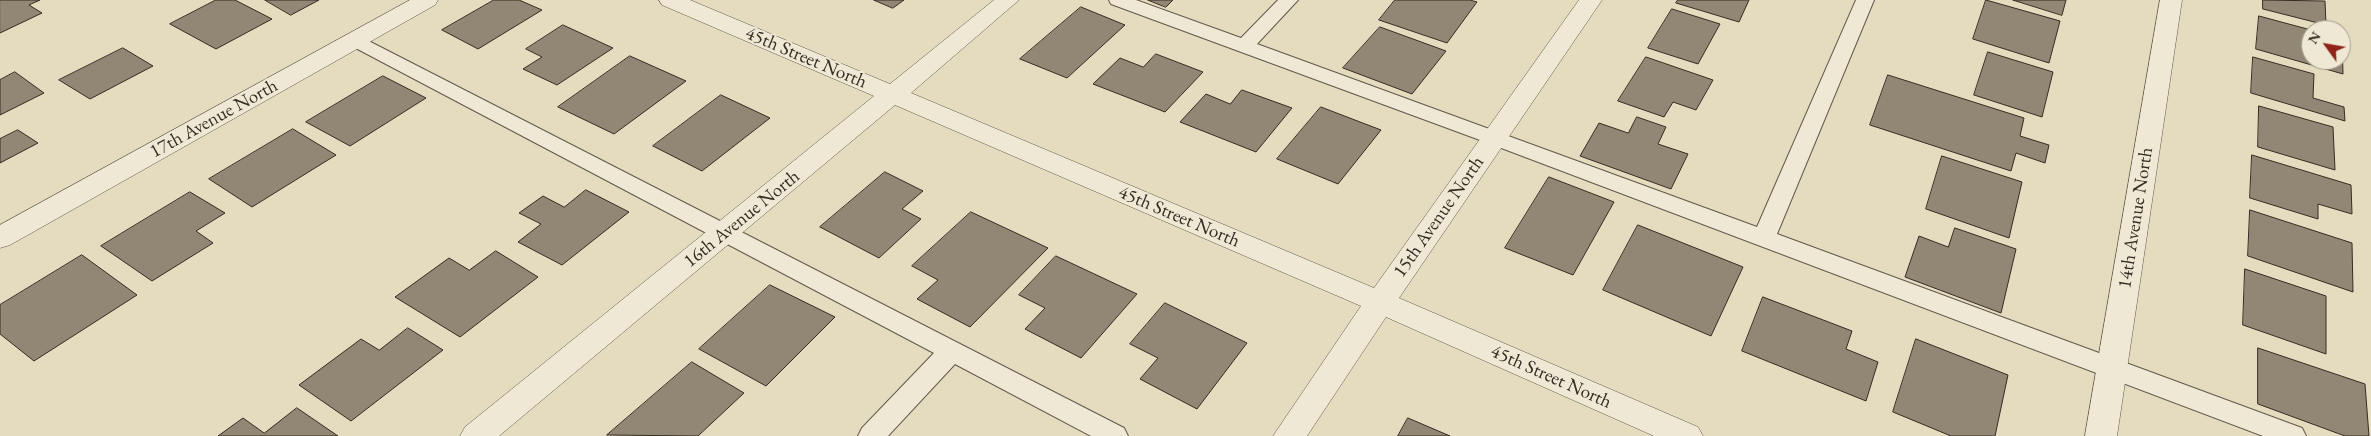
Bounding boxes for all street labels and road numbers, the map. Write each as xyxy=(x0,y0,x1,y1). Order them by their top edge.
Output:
street label: 45th Street North xyxy=(742,22,870,94)
street label: 17th Avenue North xyxy=(146,74,282,164)
street label: 14th Avenue North xyxy=(2114,146,2158,290)
street label: 15th Avenue North xyxy=(1389,152,1489,282)
street label: 16th Avenue North xyxy=(679,165,805,273)
street label: 45th Street North xyxy=(1115,181,1243,253)
street label: 45th Street North xyxy=(1487,340,1615,414)

